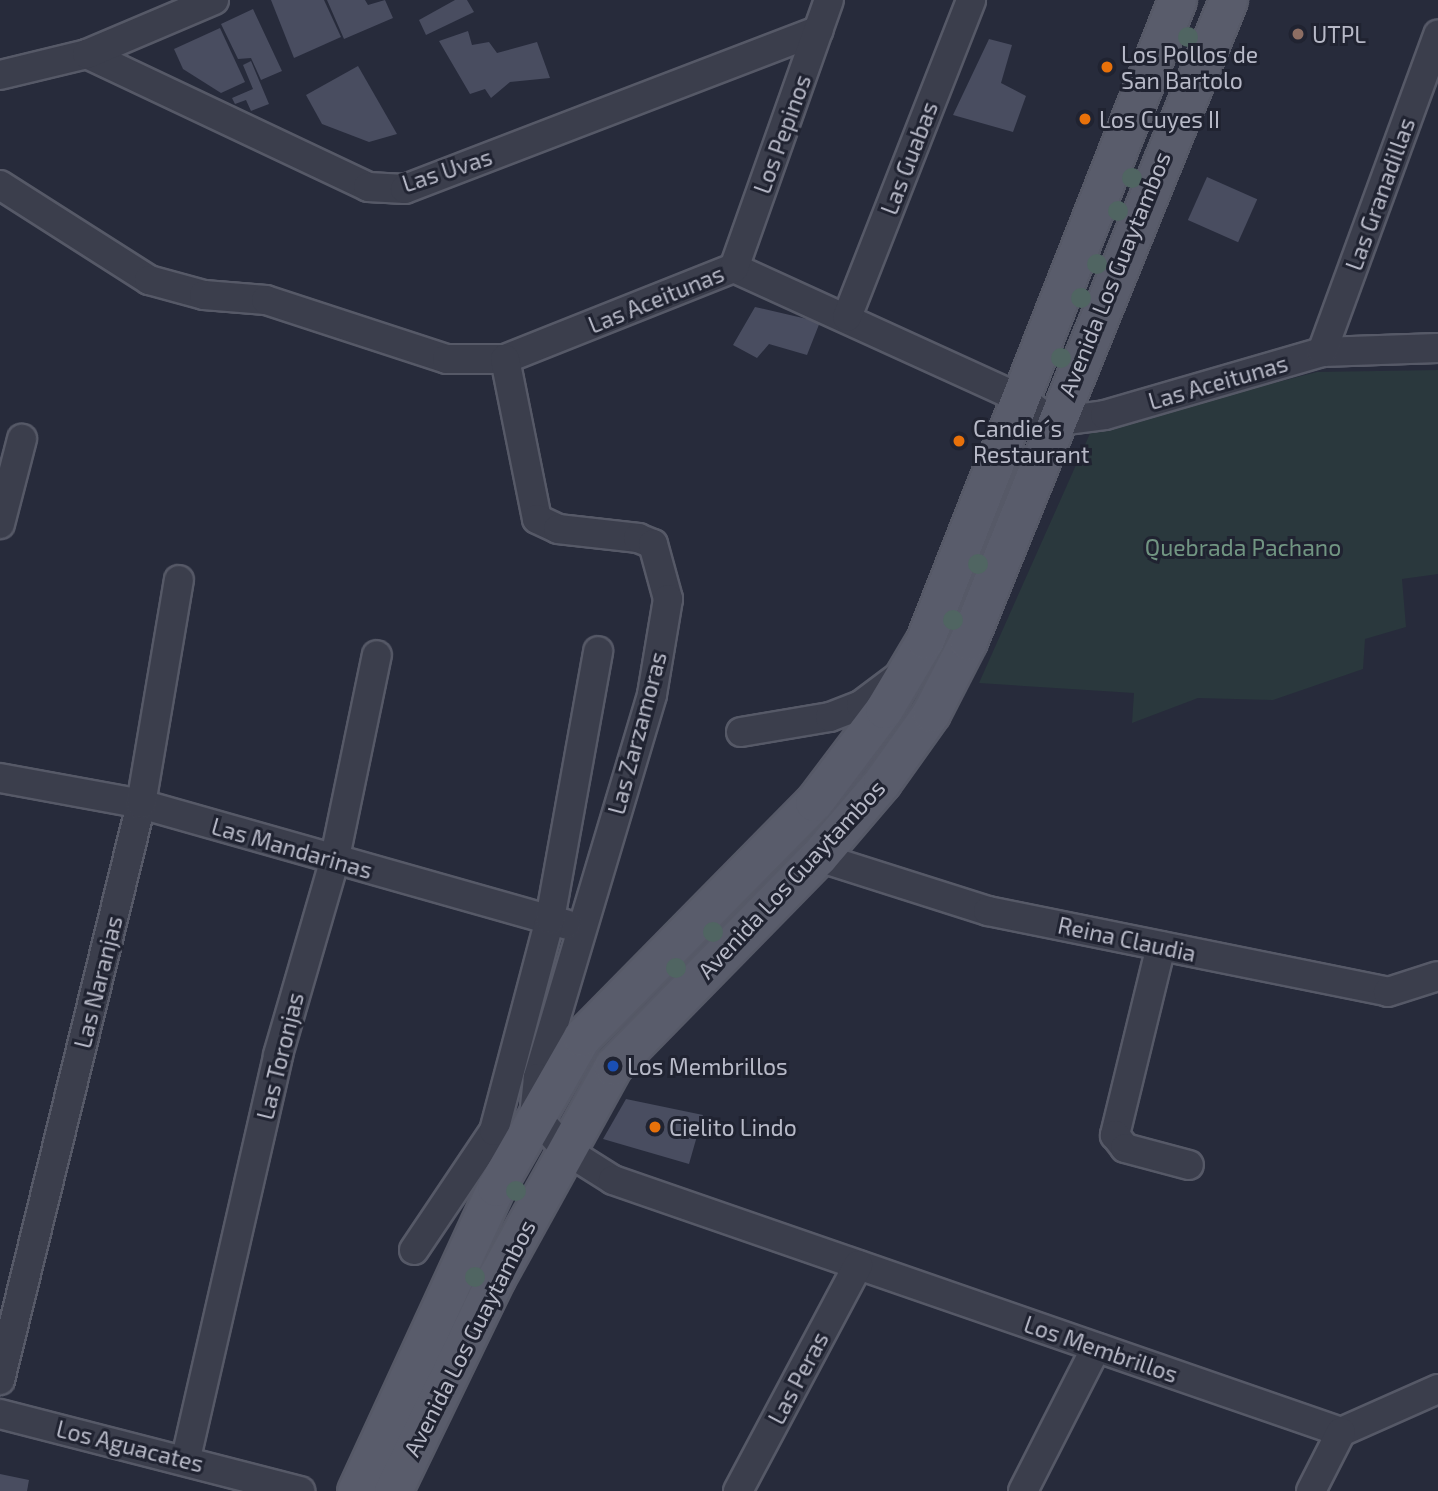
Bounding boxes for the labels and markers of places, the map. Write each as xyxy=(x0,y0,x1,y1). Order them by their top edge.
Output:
place label: UTPL xyxy=(1312,20,1366,48)
marker: UTPL xyxy=(1290,26,1306,42)
place label: Los Pollos de San Bartolo xyxy=(1121,40,1258,94)
marker: Los Pollos de San Bartolo xyxy=(1099,59,1115,75)
place label: Los Cuyes II xyxy=(1099,105,1220,133)
marker: Los Cuyes II xyxy=(1077,111,1093,127)
place label: Candie´s Restaurant xyxy=(973,414,1090,468)
marker: Candie´s Restaurant xyxy=(951,433,967,449)
place label: Los Membrillos xyxy=(627,1052,788,1080)
marker: Los Membrillos xyxy=(605,1058,621,1074)
place label: Cielito Lindo xyxy=(669,1113,797,1141)
marker: Cielito Lindo xyxy=(647,1119,663,1135)

